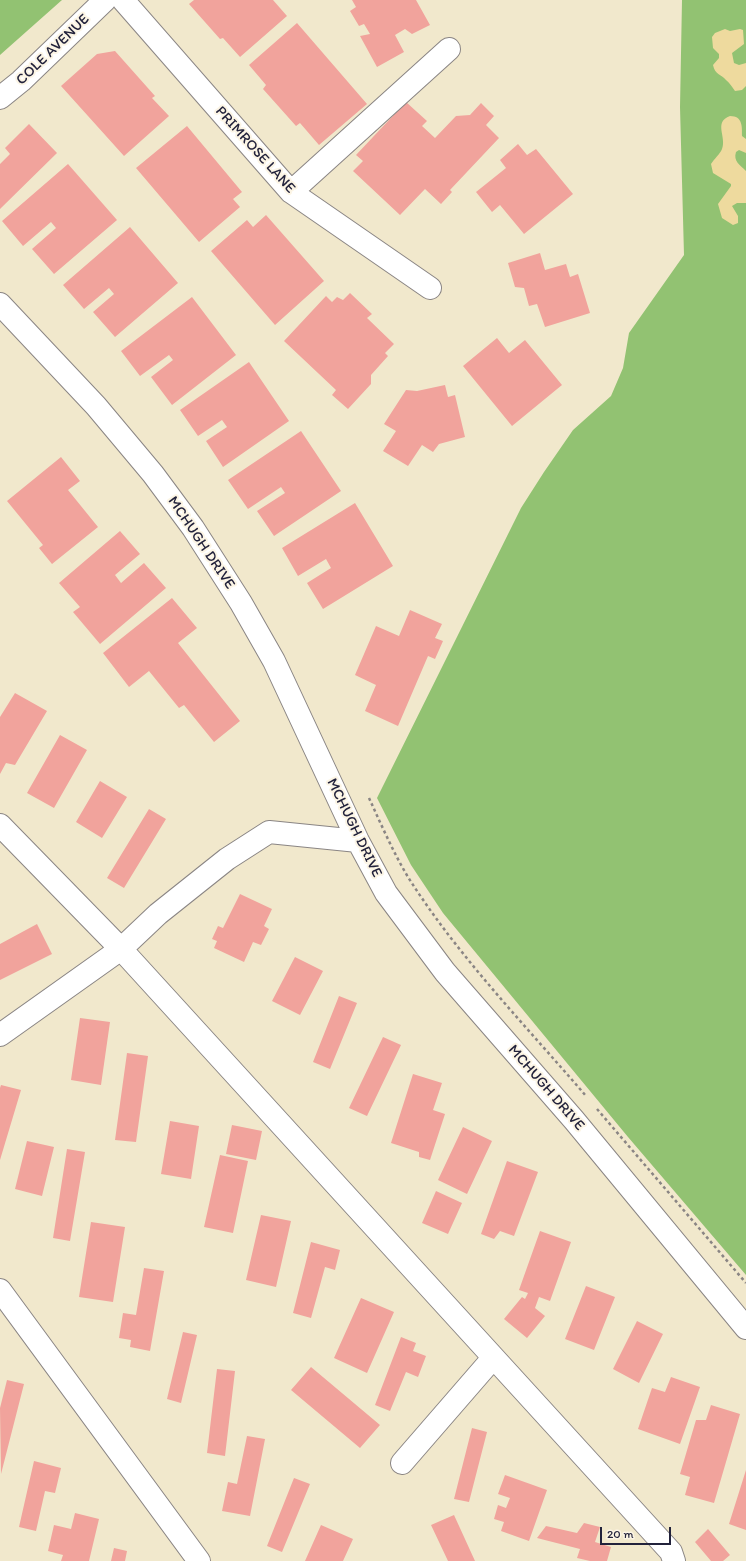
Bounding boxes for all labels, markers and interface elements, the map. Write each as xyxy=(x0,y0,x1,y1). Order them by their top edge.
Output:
street label: COLE AVENUE xyxy=(13,11,93,89)
street label: PRIMROSE LANE xyxy=(211,103,299,197)
street label: MCHUGH DRIVE xyxy=(163,493,239,593)
street label: MCHUGH DRIVE xyxy=(322,776,386,880)
street label: MCHUGH DRIVE xyxy=(504,1041,588,1135)
scale bar xyxy=(602,1519,673,1545)
text: 20 m xyxy=(607,1527,634,1541)

